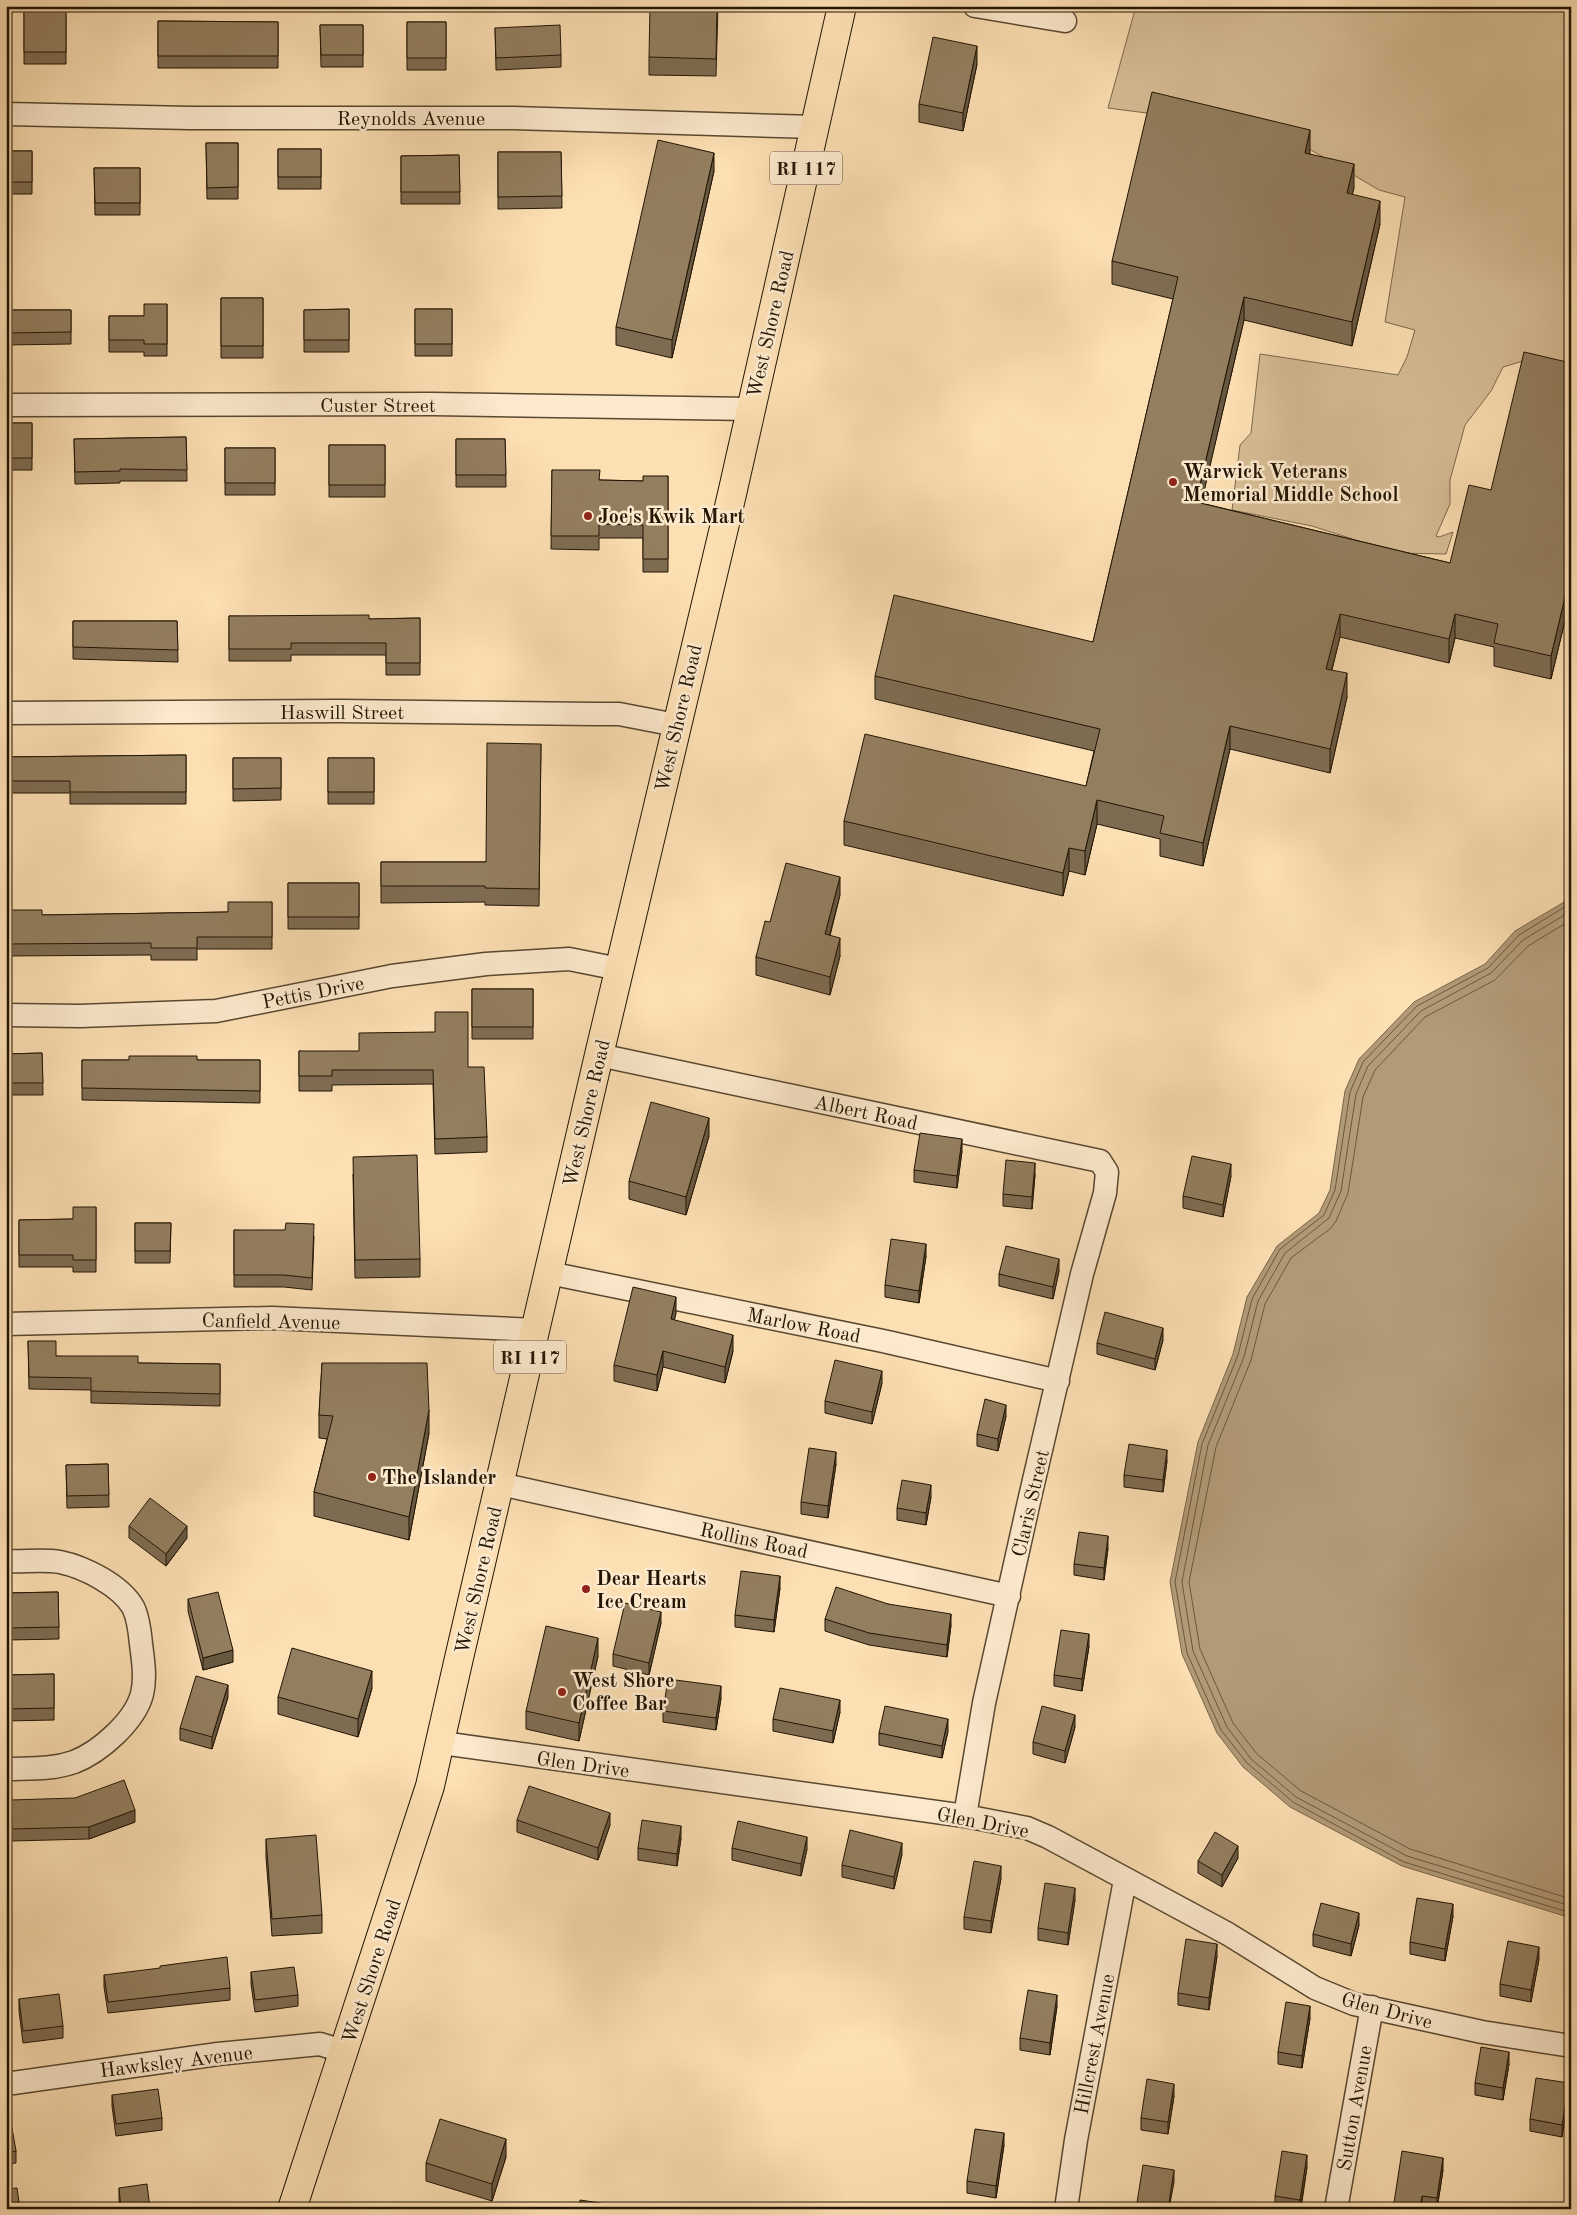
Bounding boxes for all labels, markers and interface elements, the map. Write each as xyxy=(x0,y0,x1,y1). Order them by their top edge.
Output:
street label: Reynolds Avenue xyxy=(337,110,485,130)
road number: RI 117 xyxy=(770,152,842,184)
street label: West Shore Road xyxy=(745,249,799,400)
street label: Custer Street xyxy=(320,397,436,417)
place label: Warwick Veterans Memorial Middle School xyxy=(1183,463,1399,506)
marker: Warwick Veterans Memorial Middle School xyxy=(1167,476,1179,488)
place label: Joe's Kwik Mart xyxy=(598,508,745,528)
marker: Joe's Kwik Mart xyxy=(582,510,594,522)
street label: West Shore Road xyxy=(653,643,707,794)
street label: Haswill Street xyxy=(280,704,404,724)
street label: Pettis Drive xyxy=(261,974,366,1014)
street label: West Shore Road xyxy=(561,1038,615,1189)
street label: Albert Road xyxy=(812,1093,919,1135)
street label: Marlow Road xyxy=(745,1306,862,1348)
street label: Canfield Avenue xyxy=(201,1312,341,1334)
road number: RI 117 xyxy=(494,1340,566,1374)
street label: Claris Street xyxy=(1010,1448,1054,1559)
place label: The Islander xyxy=(382,1469,497,1489)
marker: The Islander xyxy=(366,1471,378,1483)
street label: West Shore Road xyxy=(453,1505,507,1656)
street label: Rollins Road xyxy=(698,1521,810,1563)
place label: Dear Hearts Ice Cream xyxy=(596,1570,706,1613)
marker: Dear Hearts Ice Cream xyxy=(580,1583,592,1595)
place label: West Shore Coffee Bar xyxy=(572,1672,674,1715)
marker: West Shore Coffee Bar xyxy=(556,1686,568,1698)
street label: Glen Drive xyxy=(535,1750,630,1782)
street label: Glen Drive xyxy=(935,1805,1030,1843)
street label: West Shore Road xyxy=(340,1897,406,2046)
street label: Hillcrest Avenue xyxy=(1073,1972,1119,2116)
street label: Glen Drive xyxy=(1339,1990,1434,2034)
street label: Hawksley Avenue xyxy=(99,2044,254,2082)
street label: Sutton Avenue xyxy=(1335,2044,1377,2173)

